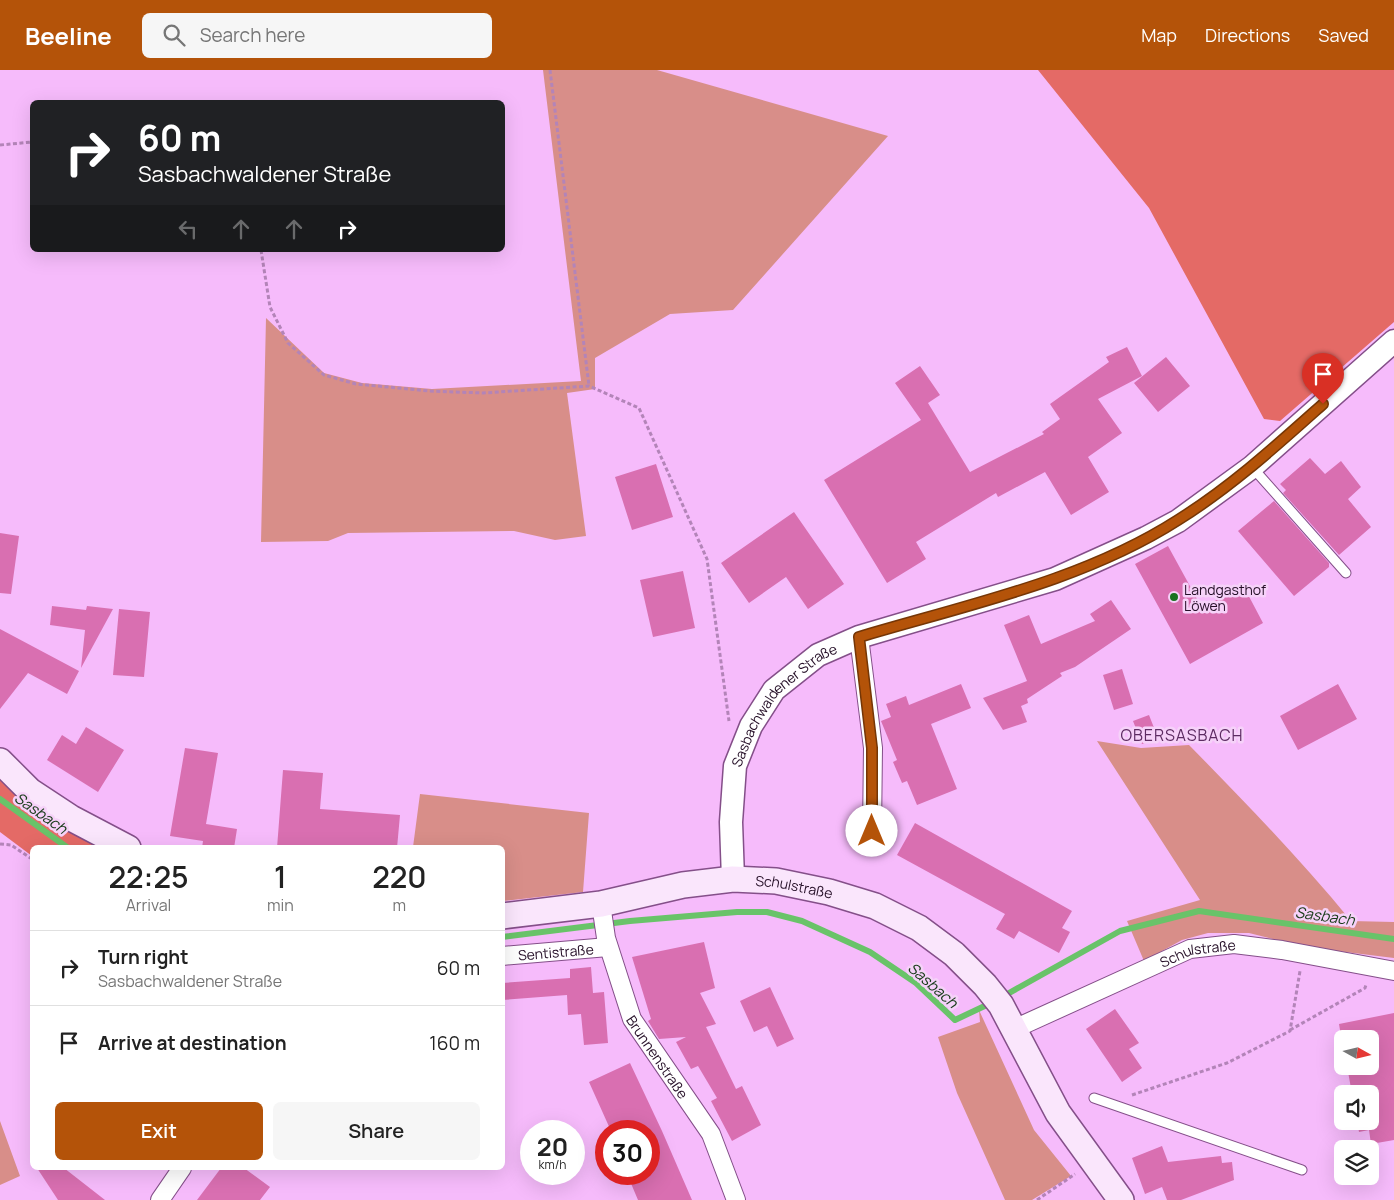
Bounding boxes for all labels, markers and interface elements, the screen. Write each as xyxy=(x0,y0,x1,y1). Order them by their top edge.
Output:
search box xyxy=(142,13,492,58)
text: Beeline xyxy=(25,19,112,52)
icon: search xyxy=(160,21,188,49)
text: Search here xyxy=(200,22,305,48)
text: Map xyxy=(1141,23,1177,47)
text: Directions xyxy=(1205,23,1290,47)
text: Saved xyxy=(1318,23,1369,47)
text: 60 m xyxy=(138,114,221,162)
icon: right xyxy=(55,120,120,185)
text: Sasbachwaldener Straße xyxy=(138,159,391,189)
icon: left xyxy=(174,215,202,243)
icon: ahead xyxy=(227,215,255,243)
icon: ahead xyxy=(280,215,308,243)
icon: right xyxy=(333,215,361,243)
pin xyxy=(1302,353,1344,404)
icon: arrive xyxy=(1309,360,1337,388)
place label: Landgasthof Löwen xyxy=(1184,580,1266,615)
marker: Landgasthof Löwen xyxy=(1168,591,1180,603)
street label: Sasbachwaldener Straße xyxy=(726,638,840,769)
district label: OBERSASBACH xyxy=(1120,724,1244,746)
water label: Sasbach xyxy=(10,787,72,839)
position arrow xyxy=(845,804,897,856)
text: 22:25 xyxy=(108,856,189,897)
text: 1 xyxy=(274,856,287,897)
text: 220 xyxy=(372,856,427,897)
street label: Schulstraße xyxy=(755,871,835,902)
text: Arrival xyxy=(126,894,171,916)
text: min xyxy=(267,894,294,916)
text: m xyxy=(393,894,406,916)
water label: Sasbach xyxy=(1294,901,1357,931)
street label: Schulstraße xyxy=(1156,934,1237,971)
street label: Sentistraße xyxy=(517,939,594,964)
text: Turn right xyxy=(98,944,188,970)
icon: right xyxy=(55,954,83,982)
text: 60 m xyxy=(437,955,480,981)
water label: Sasbach xyxy=(904,957,963,1013)
text: Sasbachwaldener Straße xyxy=(98,970,282,992)
street label: Brunnenstraße xyxy=(623,1011,693,1102)
icon: arrive xyxy=(55,1029,83,1057)
text: Arrive at destination xyxy=(98,1030,287,1056)
text: 160 m xyxy=(429,1030,480,1056)
north arrow xyxy=(1334,1030,1379,1075)
map controls xyxy=(1334,1030,1379,1185)
button: sound xyxy=(1334,1085,1379,1130)
button: Exit xyxy=(55,1102,263,1160)
button: Share xyxy=(273,1102,480,1160)
speed limit sign: 30 xyxy=(595,1120,660,1185)
text: 20 xyxy=(537,1129,568,1164)
button: layers xyxy=(1334,1140,1379,1185)
text: km/h xyxy=(539,1156,566,1173)

